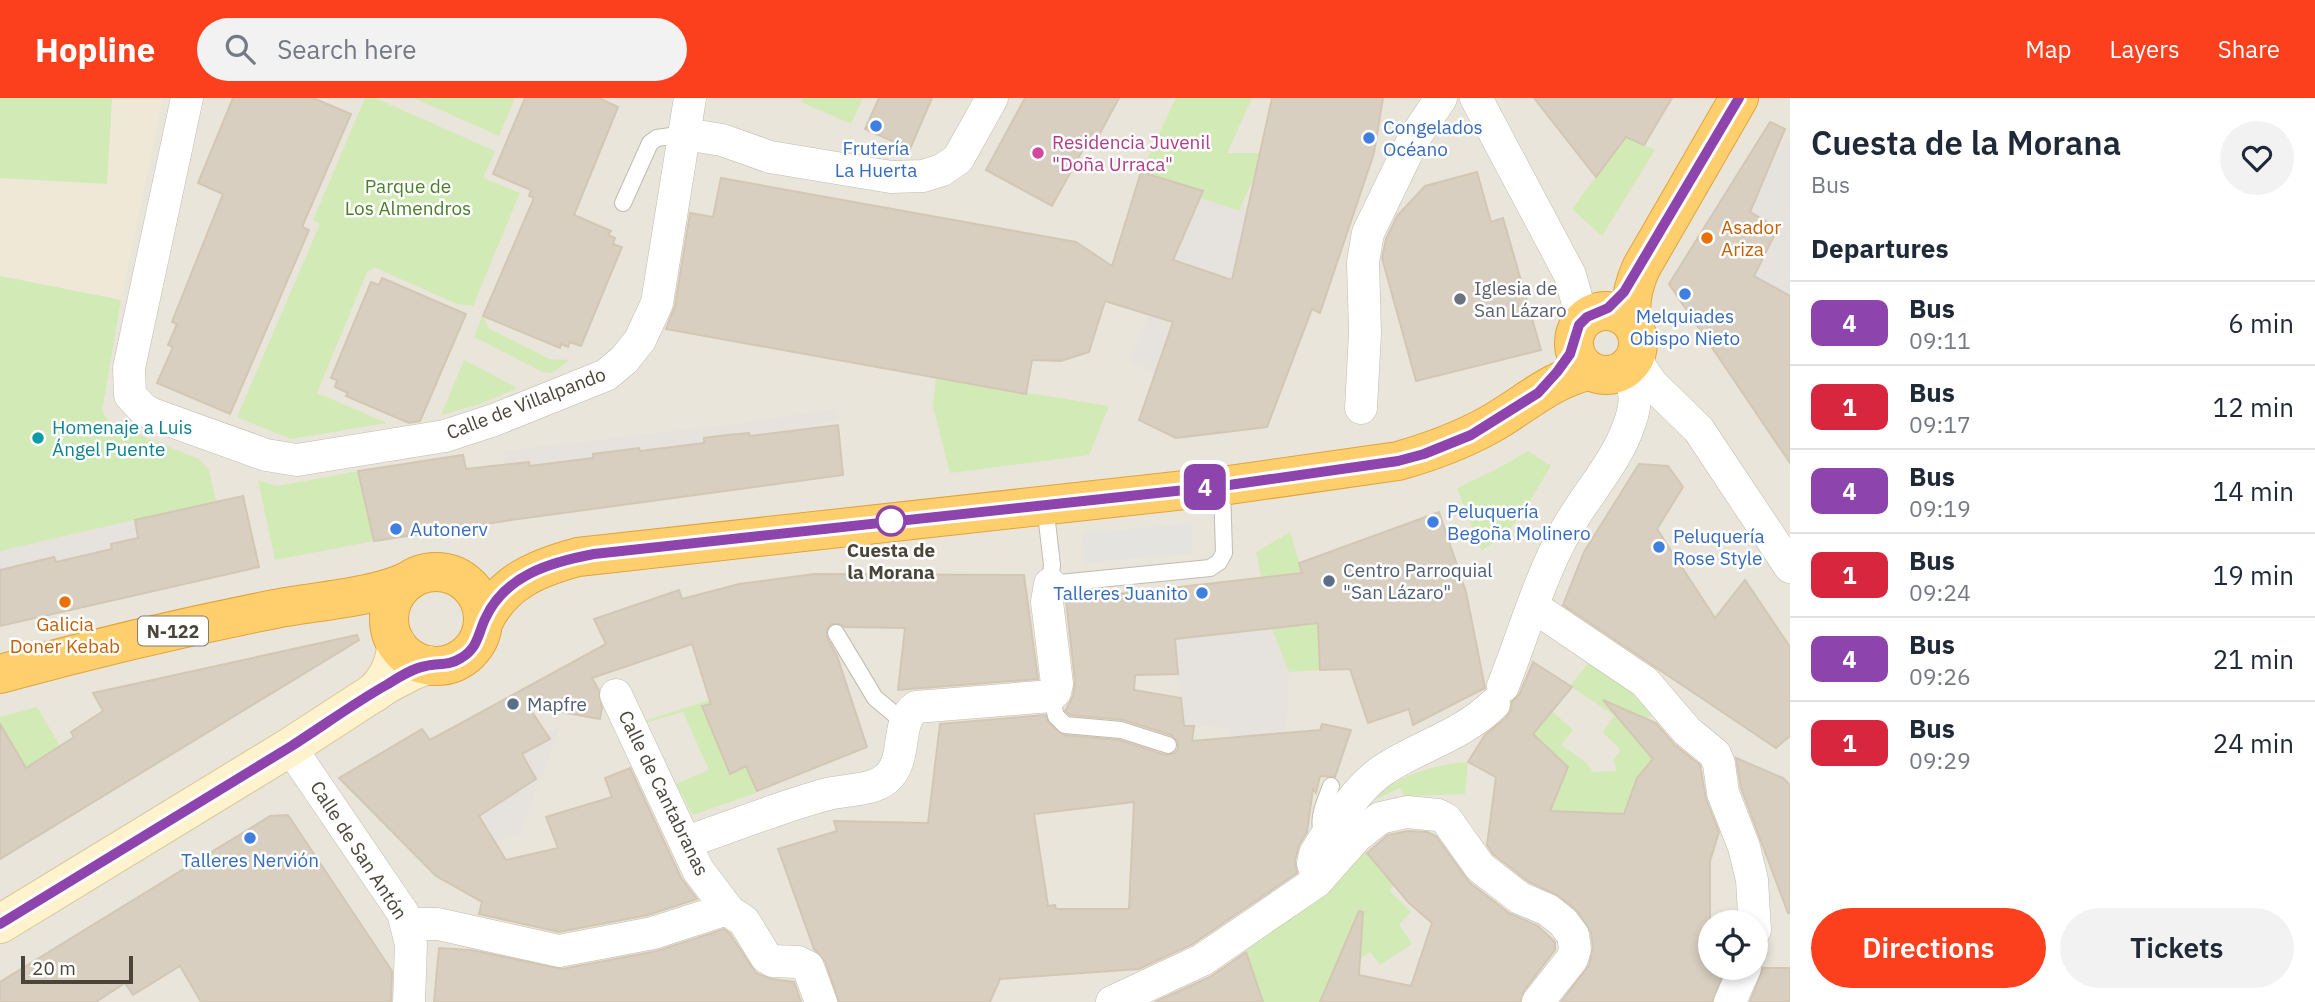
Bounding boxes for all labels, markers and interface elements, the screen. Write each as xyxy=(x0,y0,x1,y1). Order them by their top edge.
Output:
search box xyxy=(197,18,687,81)
text: Hopline xyxy=(35,28,155,71)
icon: search xyxy=(221,30,259,68)
text: Search here xyxy=(277,32,417,66)
text: Map xyxy=(2025,33,2072,65)
text: Layers xyxy=(2110,33,2180,65)
text: Share xyxy=(2218,33,2280,65)
place label: Congelados Océano xyxy=(1383,115,1483,161)
marker: Frutería La Huerta xyxy=(868,118,884,134)
text: Cuesta de la Morana xyxy=(1811,121,2121,164)
button: heart xyxy=(2220,121,2294,195)
place label: Residencia Juvenil "Doña Urraca" xyxy=(1052,130,1210,176)
marker: Congelados Océano xyxy=(1361,130,1377,146)
place label: Frutería La Huerta xyxy=(835,136,917,182)
marker: Residencia Juvenil "Doña Urraca" xyxy=(1030,145,1046,161)
text: Bus xyxy=(1811,169,1850,199)
park label: Parque de Los Almendros xyxy=(345,174,471,220)
place label: Asador Ariza xyxy=(1721,215,1781,261)
marker: Asador Ariza xyxy=(1699,230,1715,246)
text: Departures xyxy=(1811,231,1949,265)
place label: Iglesia de San Lázaro xyxy=(1474,276,1567,322)
marker: Melquiades Obispo Nieto xyxy=(1677,286,1693,302)
marker: Iglesia de San Lázaro xyxy=(1452,291,1468,307)
text: Bus xyxy=(1909,291,1955,325)
place label: Melquiades Obispo Nieto xyxy=(1630,304,1740,350)
text: 6 min xyxy=(2228,306,2294,340)
text: 4 xyxy=(1842,307,1857,339)
text: 09:11 xyxy=(1909,325,1971,355)
street label: Calle de Villalpando xyxy=(443,362,609,444)
text: Bus xyxy=(1909,375,1955,409)
text: 12 min xyxy=(2213,390,2294,424)
text: 1 xyxy=(1842,391,1857,423)
text: 09:17 xyxy=(1909,409,1971,439)
place label: Homenaje a Luis Ángel Puente xyxy=(52,415,192,461)
marker: Homenaje a Luis Ángel Puente xyxy=(30,430,46,446)
text: Bus xyxy=(1909,459,1955,493)
line badge: 4 xyxy=(1182,464,1228,510)
text: 4 xyxy=(1198,471,1212,503)
text: 14 min xyxy=(2213,474,2294,508)
text: 4 xyxy=(1842,475,1857,507)
text: 09:19 xyxy=(1909,493,1971,523)
place label: Peluquería Begoña Molinero xyxy=(1447,499,1591,545)
marker: Cuesta de la Morana xyxy=(876,506,906,536)
marker: Peluquería Begoña Molinero xyxy=(1425,514,1441,530)
place label: Autonerv xyxy=(410,517,488,541)
marker: Autonerv xyxy=(388,521,404,537)
place label: Peluquería Rose Style xyxy=(1673,524,1765,570)
place label: Cuesta de la Morana xyxy=(847,538,935,584)
marker: Peluquería Rose Style xyxy=(1651,539,1667,555)
text: Bus xyxy=(1909,543,1955,577)
place label: Centro Parroquial "San Lázaro" xyxy=(1343,558,1493,604)
text: 19 min xyxy=(2213,558,2294,592)
text: 1 xyxy=(1842,559,1857,591)
marker: Centro Parroquial "San Lázaro" xyxy=(1321,573,1337,589)
text: 09:24 xyxy=(1909,577,1971,607)
place label: Talleres Juanito xyxy=(1053,581,1188,605)
marker: Talleres Juanito xyxy=(1194,585,1210,601)
marker: Galicia Doner Kebab xyxy=(57,594,73,610)
place label: Galicia Doner Kebab xyxy=(10,612,120,658)
road number: N-122 xyxy=(138,616,208,646)
text: Bus xyxy=(1909,627,1955,661)
text: 21 min xyxy=(2213,642,2294,676)
text: 4 xyxy=(1842,643,1857,675)
text: 09:26 xyxy=(1909,661,1971,691)
place label: Mapfre xyxy=(527,692,587,716)
marker: Mapfre xyxy=(505,696,521,712)
street label: Calle de Cantabranas xyxy=(614,706,714,880)
text: Bus xyxy=(1909,711,1955,745)
text: 24 min xyxy=(2213,726,2294,760)
text: 1 xyxy=(1842,727,1857,759)
text: 09:29 xyxy=(1909,745,1971,775)
street label: Calle de San Antón xyxy=(305,776,413,924)
marker: Talleres Nervión xyxy=(242,830,258,846)
place label: Talleres Nervión xyxy=(181,848,319,872)
button: Directions xyxy=(1811,908,2046,988)
button: Tickets xyxy=(2060,908,2294,988)
map controls xyxy=(1698,910,1768,980)
button: locate xyxy=(1698,910,1768,980)
scale bar xyxy=(21,953,133,985)
text: 20 m xyxy=(32,956,76,980)

